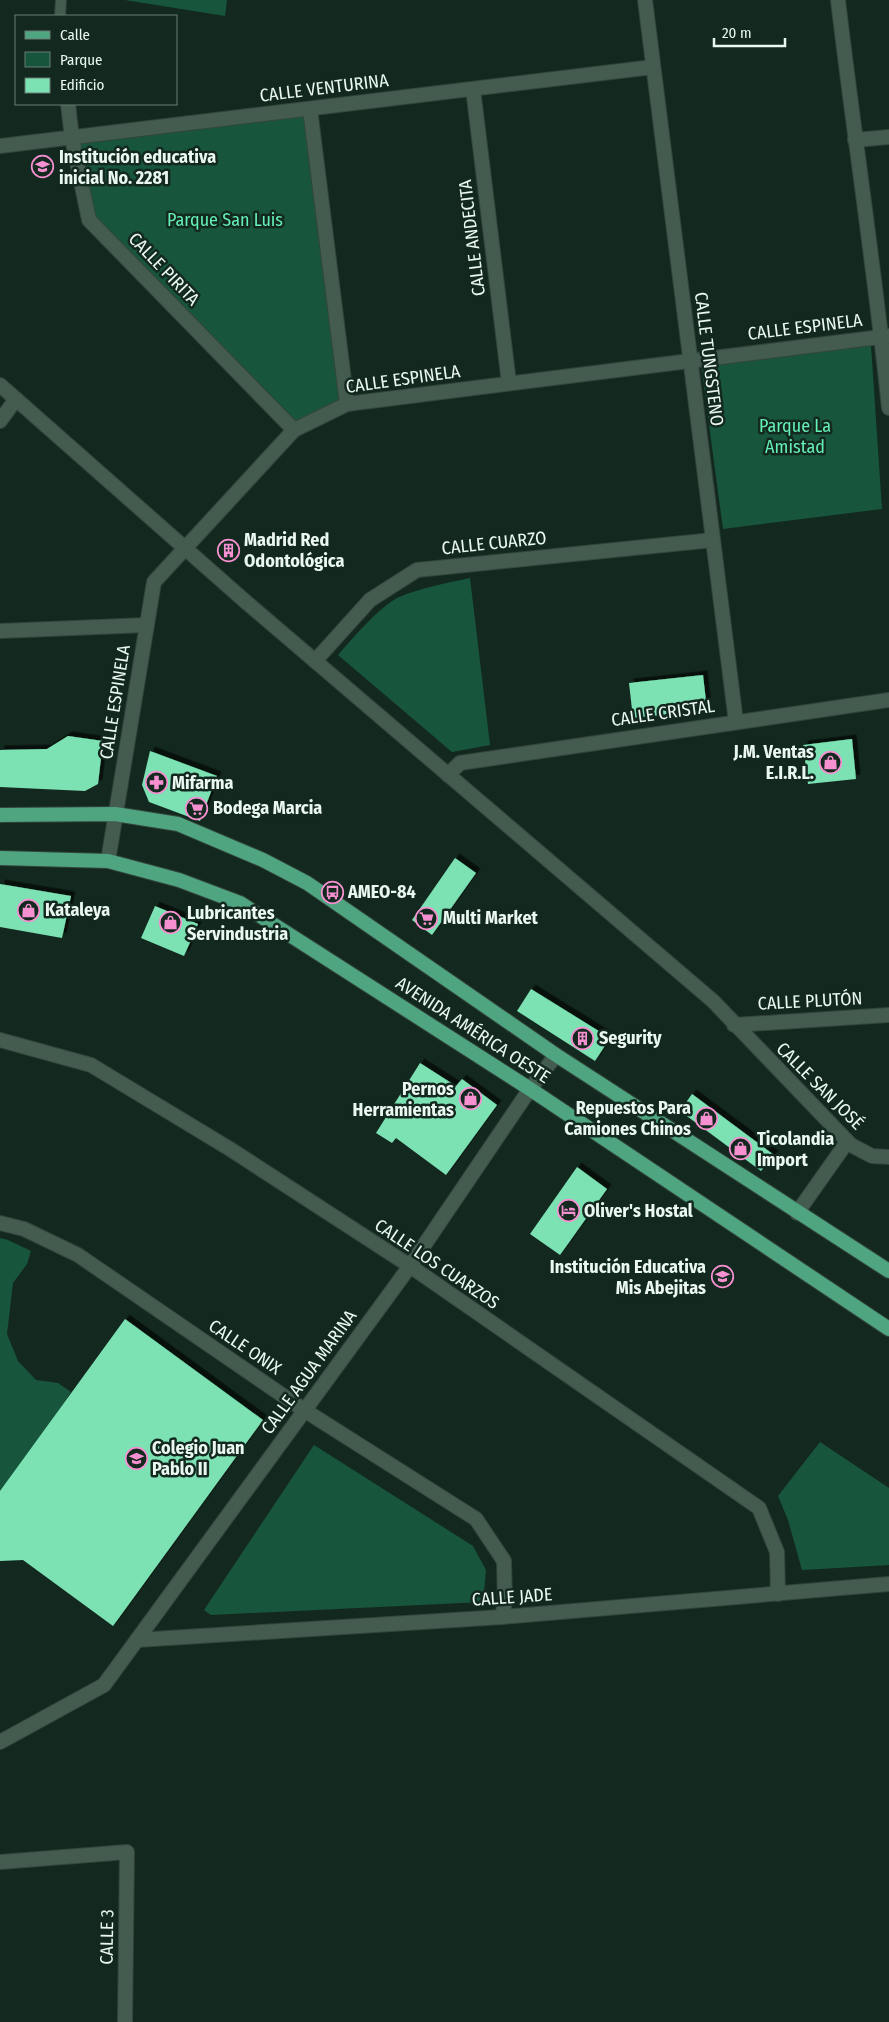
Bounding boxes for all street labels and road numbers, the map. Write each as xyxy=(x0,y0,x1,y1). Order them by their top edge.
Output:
street label: CALLE VENTURINA xyxy=(258,69,390,107)
street label: CALLE ANDECITA xyxy=(454,178,490,297)
street label: CALLE PIRITA xyxy=(124,228,205,310)
street label: CALLE TUNGSTENO xyxy=(690,291,728,427)
street label: CALLE ESPINELA xyxy=(746,309,864,345)
street label: CALLE ESPINELA xyxy=(344,360,462,398)
street label: CALLE CUARZO xyxy=(441,527,547,559)
street label: CALLE ESPINELA xyxy=(95,643,135,761)
street label: CALLE CRISTAL xyxy=(610,695,716,731)
street label: AVENIDA AMÉRICA OESTE xyxy=(392,971,555,1088)
street label: CALLE PLUTÓN xyxy=(757,987,863,1015)
street label: CALLE SAN JOSÉ xyxy=(772,1037,869,1134)
street label: CALLE LOS CUARZOS xyxy=(370,1214,504,1314)
street label: CALLE AGUA MARINA xyxy=(257,1305,362,1438)
street label: CALLE ONIX xyxy=(204,1315,286,1379)
street label: CALLE JADE xyxy=(471,1583,553,1611)
street label: CALLE 3 xyxy=(96,1909,118,1965)

